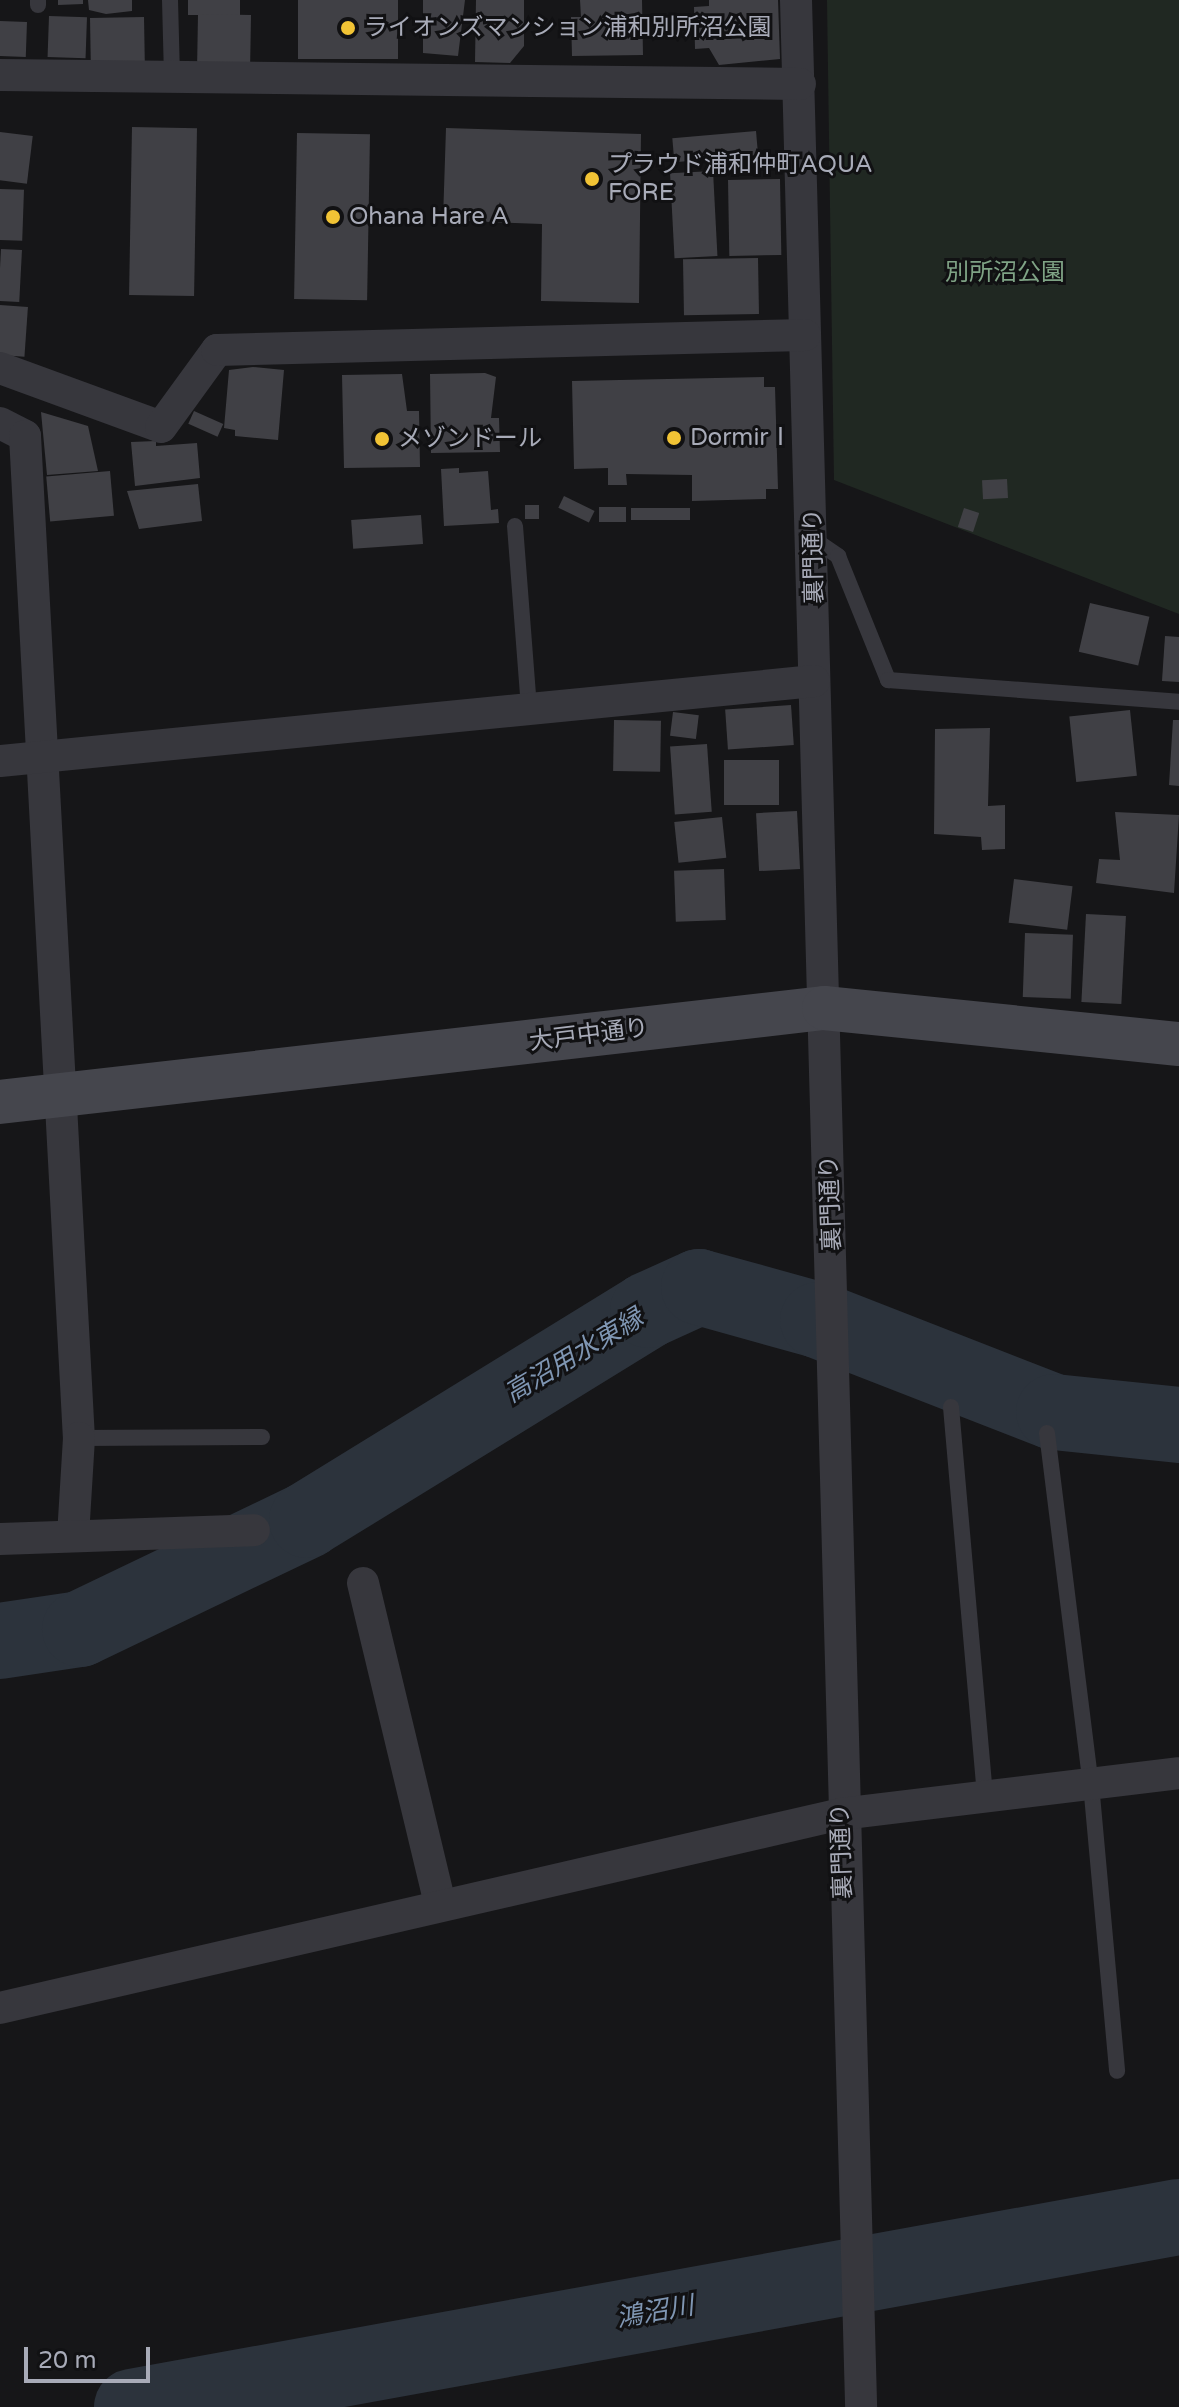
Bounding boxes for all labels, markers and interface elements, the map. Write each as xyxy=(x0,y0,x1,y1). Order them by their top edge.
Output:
place label: ライオンズマンション浦和別所沼公園 xyxy=(364,14,772,42)
marker: ライオンズマンション浦和別所沼公園 xyxy=(339,19,357,37)
place label: プラウド浦和仲町AQUA FORE xyxy=(608,151,873,207)
marker: プラウド浦和仲町AQUA FORE xyxy=(583,170,601,188)
place label: Ohana Hare A xyxy=(349,203,509,231)
marker: Ohana Hare A xyxy=(324,208,342,226)
park label: 別所沼公園 xyxy=(945,259,1065,287)
place label: DormirⅠ xyxy=(690,424,793,452)
place label: メゾンドール xyxy=(398,425,542,453)
marker: DormirⅠ xyxy=(665,429,683,447)
marker: メゾンドール xyxy=(373,430,391,448)
street label: 裏門通り xyxy=(799,508,829,604)
street label: 大戸中通り xyxy=(528,1013,650,1057)
street label: 裏門通り xyxy=(815,1155,847,1251)
water label: 高沼用水東縁 xyxy=(499,1302,649,1410)
street label: 裏門通り xyxy=(826,1803,858,1899)
water label: 鴻沼川 xyxy=(614,2290,696,2334)
scale bar xyxy=(28,2331,154,2381)
text: 20 m xyxy=(38,2346,96,2375)

